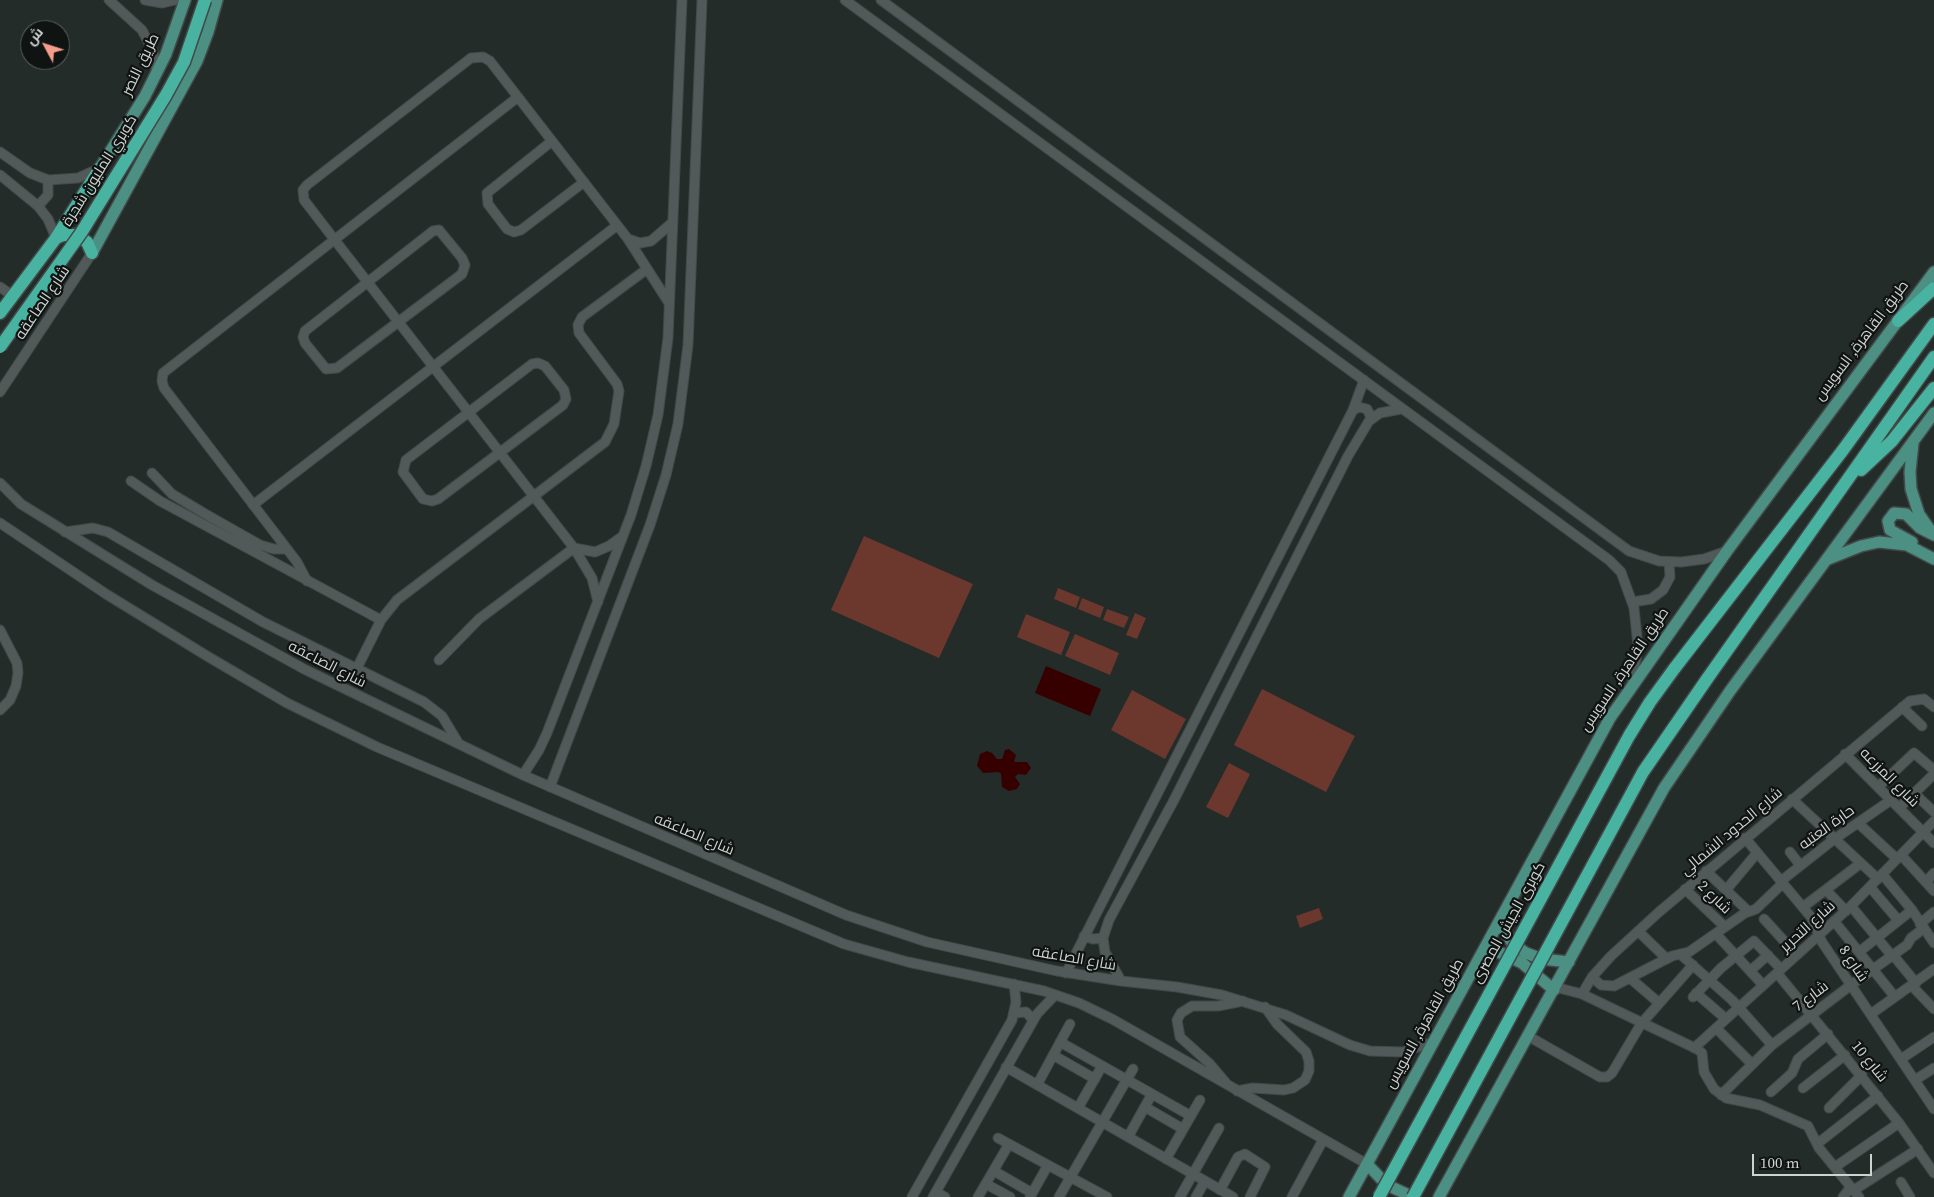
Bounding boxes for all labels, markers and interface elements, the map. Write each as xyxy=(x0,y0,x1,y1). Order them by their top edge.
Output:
north arrow xyxy=(20,20,70,70)
text: ش xyxy=(21,23,48,49)
street label: طريق النصر xyxy=(118,31,164,99)
street label: كوبري المليون شجرة xyxy=(59,112,141,230)
street label: شارع الصاعقه xyxy=(12,263,74,343)
street label: طريق القاهرة, السويس xyxy=(1811,277,1913,405)
street label: طريق القاهرة, السويس xyxy=(1577,605,1673,735)
street label: شارع الصاعقه xyxy=(285,638,369,692)
street label: شارع المزرعه xyxy=(1855,744,1923,812)
street label: شارع الحدود الشمالي xyxy=(1677,784,1787,880)
street label: حارة العتبه xyxy=(1796,802,1858,854)
street label: شارع الصاعقه xyxy=(651,810,737,860)
street label: كوبرى الجيش المصرى xyxy=(1468,859,1550,987)
street label: شارع 2 xyxy=(1693,878,1735,918)
street label: شارع التحرير xyxy=(1777,897,1839,957)
street label: شارع 8 xyxy=(1834,942,1872,986)
street label: شارع الصاعقه xyxy=(1031,943,1117,975)
street label: طريق القاهرة, السويس xyxy=(1382,956,1468,1092)
street label: شارع 7 xyxy=(1790,978,1832,1016)
street label: شارع 10 xyxy=(1847,1038,1891,1086)
scale bar xyxy=(1754,1144,1874,1176)
text: 100 m xyxy=(1760,1152,1800,1173)

